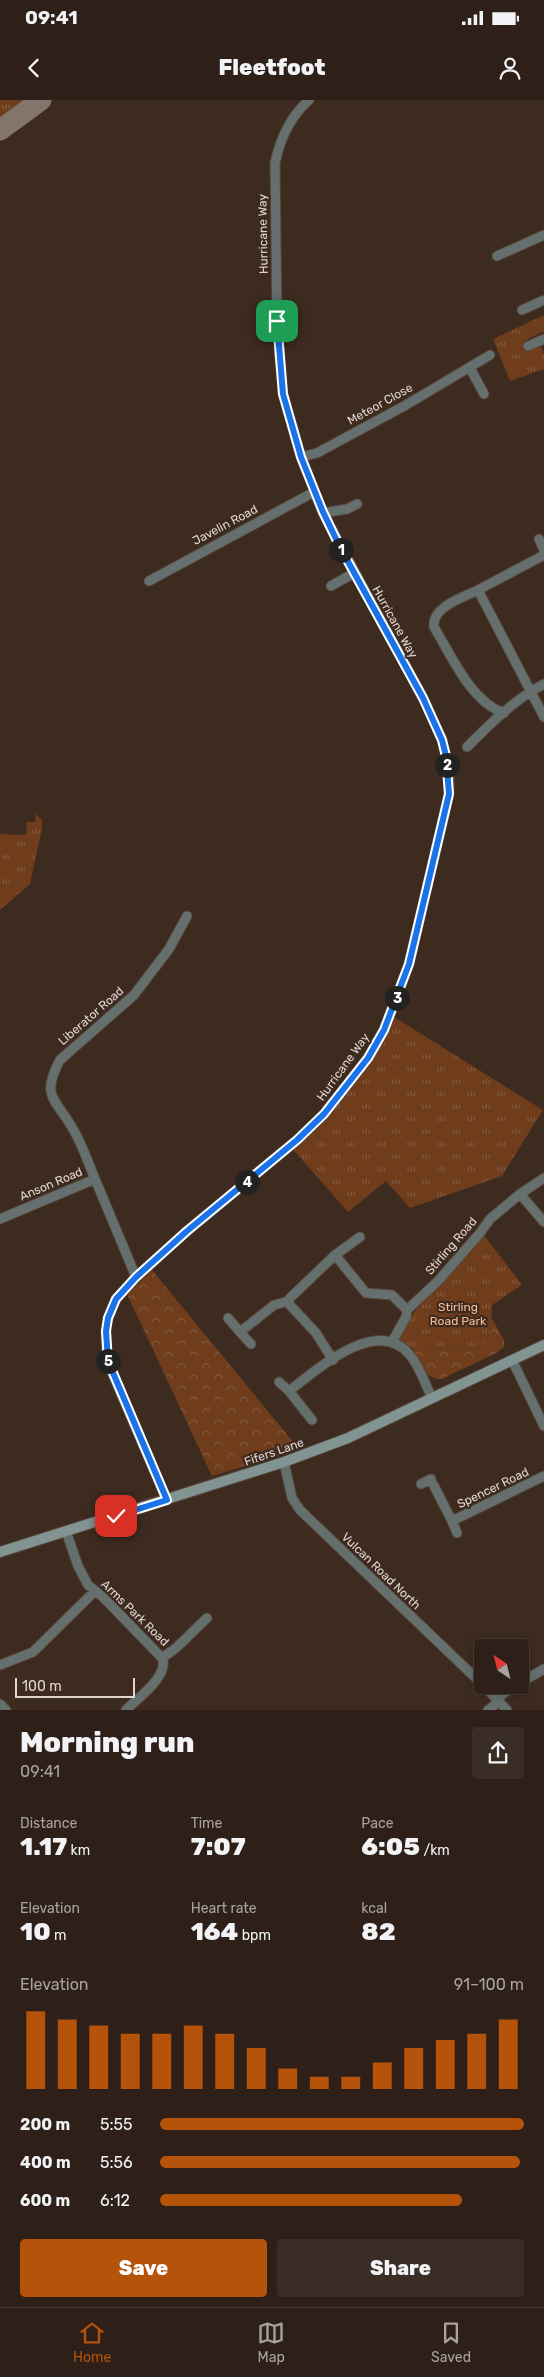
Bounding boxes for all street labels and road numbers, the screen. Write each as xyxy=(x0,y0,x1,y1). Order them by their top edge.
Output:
street label: Hurricane Way xyxy=(255,193,271,274)
street label: Meteor Close xyxy=(345,380,415,428)
street label: Javelin Road xyxy=(190,502,260,548)
street label: Hurricane Way xyxy=(369,584,421,661)
street label: Liberator Road xyxy=(56,984,126,1048)
street label: Hurricane Way xyxy=(314,1030,372,1104)
street label: Anson Road xyxy=(17,1164,85,1204)
street label: Stirling Road xyxy=(422,1215,480,1277)
street label: Fifers Lane xyxy=(242,1435,306,1469)
street label: Spencer Road xyxy=(455,1465,531,1511)
street label: Vulcan Road North xyxy=(339,1530,423,1612)
street label: Arms Park Road xyxy=(98,1577,172,1649)

